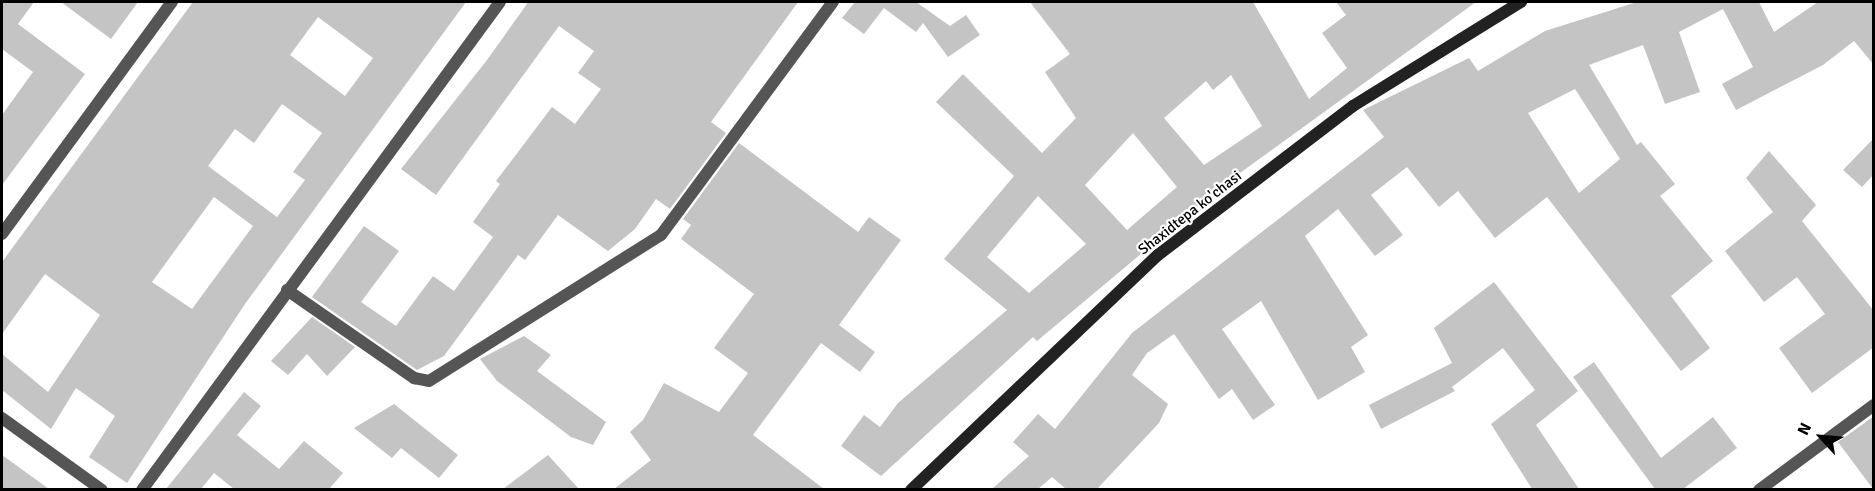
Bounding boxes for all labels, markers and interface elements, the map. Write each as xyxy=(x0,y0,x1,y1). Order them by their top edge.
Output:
street label: Shaxidtepa ko'chasi xyxy=(1135,167,1245,259)
north arrow xyxy=(1791,407,1851,467)
text: N xyxy=(1793,420,1816,439)

